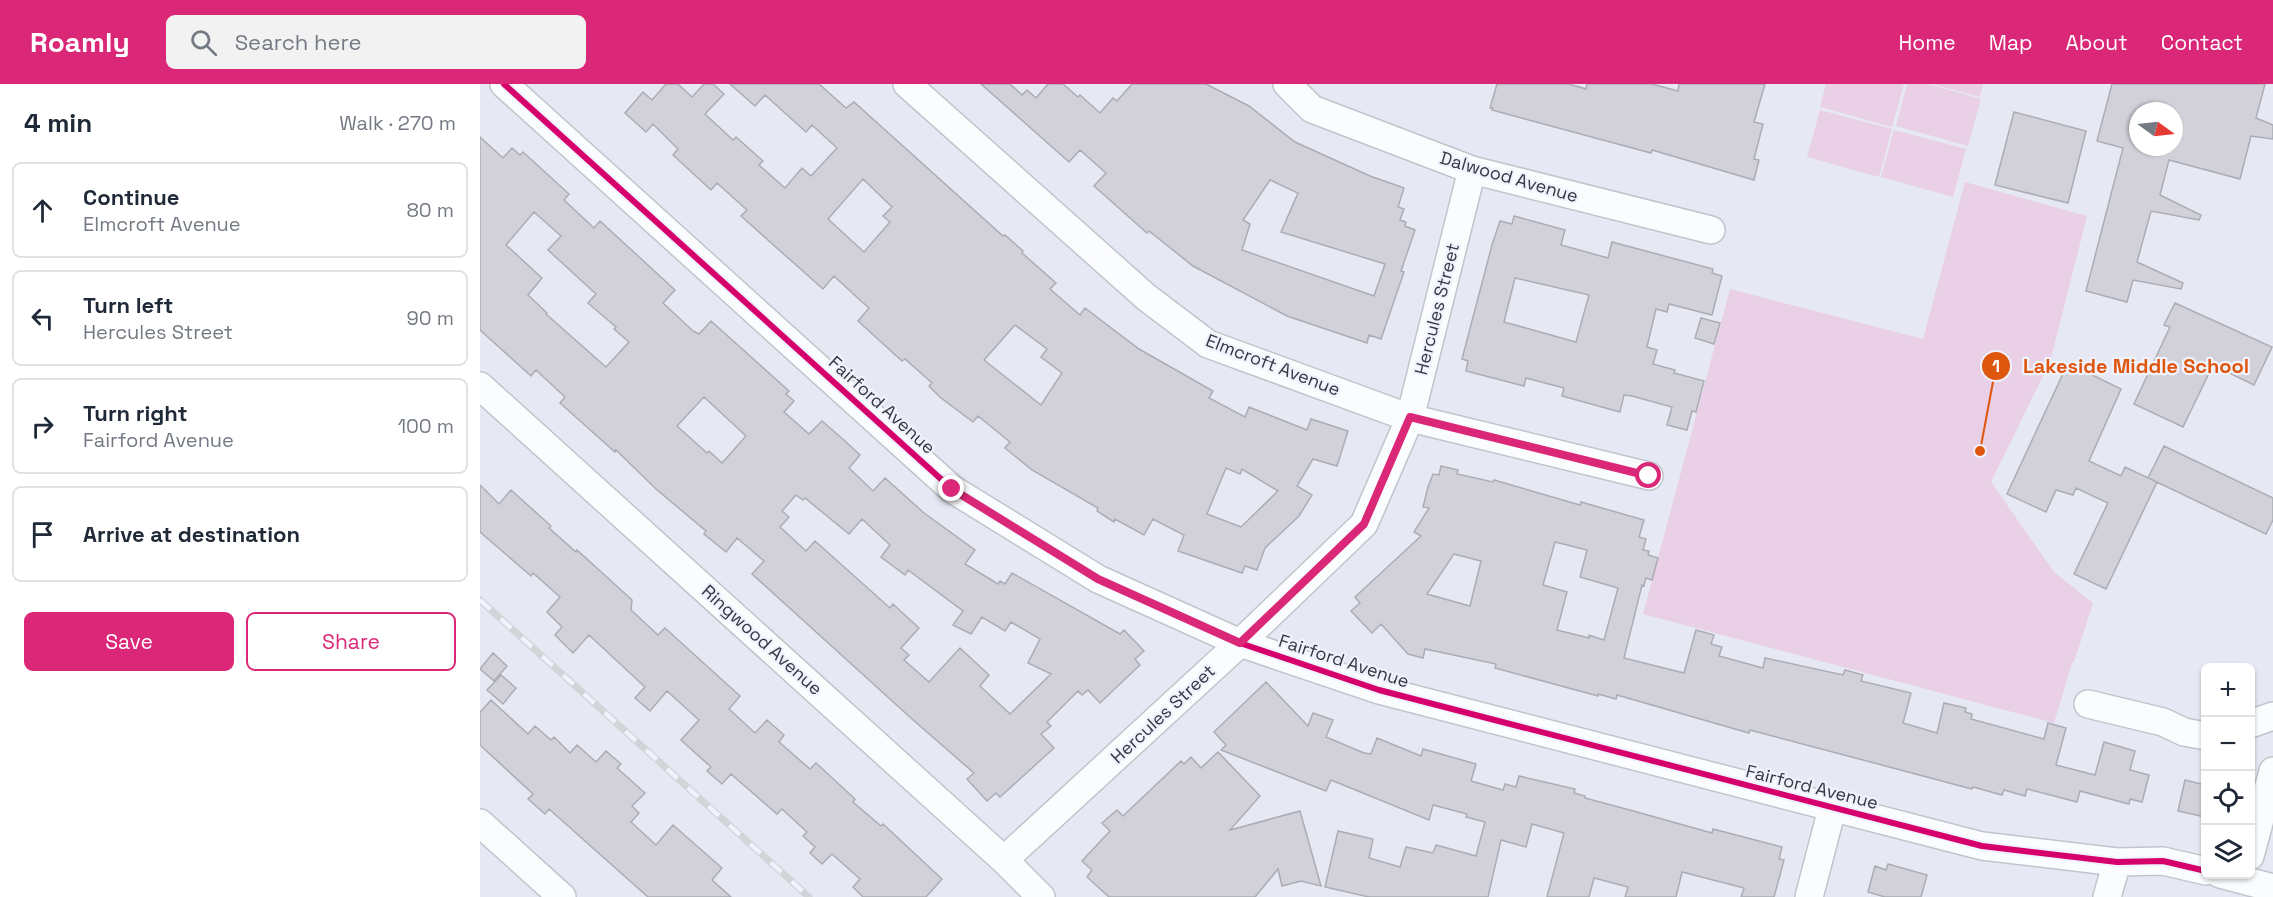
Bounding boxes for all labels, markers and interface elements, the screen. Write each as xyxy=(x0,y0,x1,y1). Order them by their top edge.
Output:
search box xyxy=(166,15,586,69)
text: Roamly xyxy=(30,24,130,60)
icon: search xyxy=(187,26,220,59)
text: Search here xyxy=(235,28,361,56)
text: Home xyxy=(1898,29,1956,56)
text: Map xyxy=(1989,29,2033,56)
text: About xyxy=(2066,29,2128,56)
text: Contact xyxy=(2161,29,2243,56)
north arrow xyxy=(2129,102,2183,156)
text: 4 min xyxy=(24,106,92,140)
text: Walk · 270 m xyxy=(339,110,456,136)
street label: Dalwood Avenue xyxy=(1437,146,1581,207)
text: Continue xyxy=(83,183,179,211)
icon: ahead xyxy=(26,194,59,227)
text: 80 m xyxy=(406,197,454,223)
text: Elmcroft Avenue xyxy=(83,211,241,237)
street label: Hercules Street xyxy=(1409,241,1464,377)
text: Turn left xyxy=(83,291,173,319)
icon: left xyxy=(26,302,59,335)
text: 90 m xyxy=(407,305,454,331)
text: Hercules Street xyxy=(83,319,233,345)
street label: Elmcroft Avenue xyxy=(1203,328,1344,401)
callout: Lakeside Middle School xyxy=(1981,347,2261,385)
street label: Fairford Avenue xyxy=(824,351,940,459)
text: Lakeside Middle School xyxy=(2023,353,2249,379)
text: 1 xyxy=(1992,354,2000,377)
text: Turn right xyxy=(83,399,188,427)
icon: right xyxy=(26,410,59,443)
text: 100 m xyxy=(398,413,454,439)
text: Fairford Avenue xyxy=(83,427,234,453)
route start xyxy=(1635,462,1661,488)
route end xyxy=(938,475,964,501)
icon: arrive xyxy=(26,518,59,551)
text: Arrive at destination xyxy=(83,520,300,548)
street label: Ringwood Avenue xyxy=(697,579,827,700)
button: Save xyxy=(24,612,234,671)
button: Share xyxy=(246,612,456,671)
street label: Fairford Avenue xyxy=(1276,629,1412,692)
street label: Hercules Street xyxy=(1105,659,1220,768)
map controls xyxy=(2201,663,2255,879)
button: + xyxy=(2201,663,2255,717)
button: − xyxy=(2201,717,2255,771)
street label: Fairford Avenue xyxy=(1743,759,1881,814)
button: locate xyxy=(2201,771,2255,825)
button: layers xyxy=(2201,825,2255,879)

